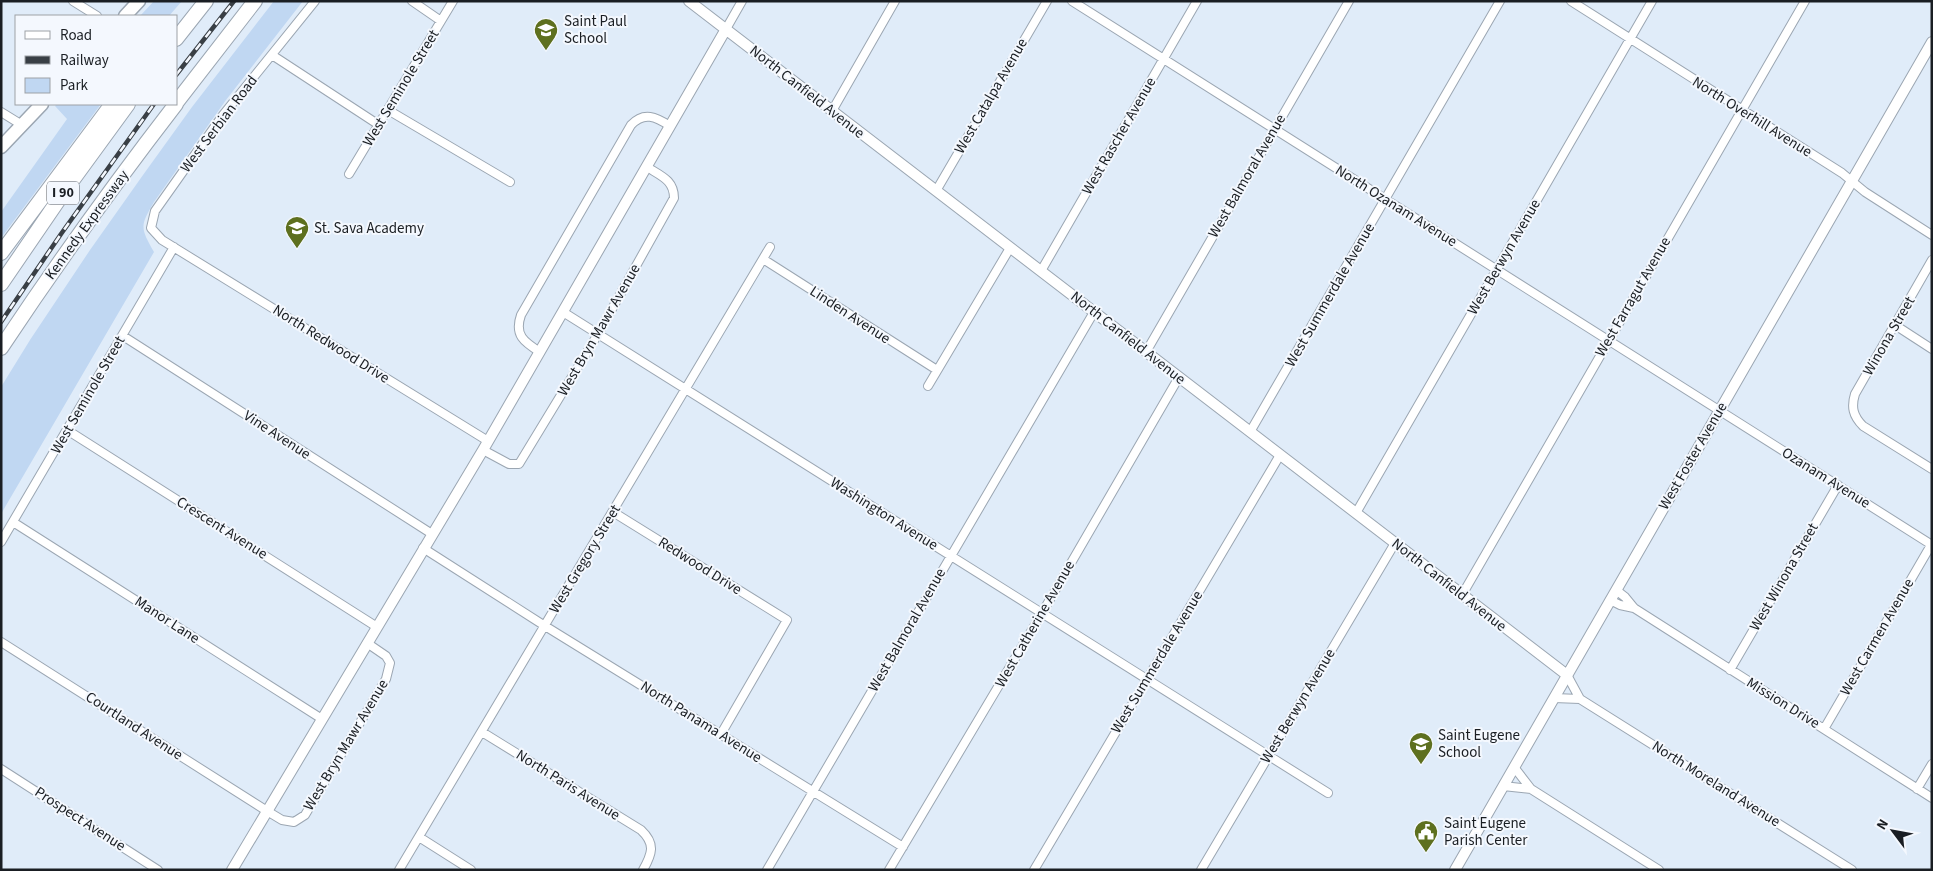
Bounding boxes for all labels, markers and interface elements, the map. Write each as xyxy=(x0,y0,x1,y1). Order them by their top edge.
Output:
place label: Saint Paul School xyxy=(564,11,627,49)
legend xyxy=(15,15,178,105)
school or university icon: Saint Paul School xyxy=(533,17,559,51)
text: Road xyxy=(60,25,92,46)
street label: West Seminole Street xyxy=(358,26,444,150)
street label: West Catalpa Avenue xyxy=(949,34,1033,158)
street label: North Canfield Avenue xyxy=(745,40,869,144)
text: Railway xyxy=(60,50,109,71)
street label: West Serbian Road xyxy=(175,71,263,177)
street label: North Overhill Avenue xyxy=(1688,72,1816,162)
street label: West Rascher Avenue xyxy=(1077,73,1161,199)
text: Park xyxy=(60,75,89,96)
street label: West Balmoral Avenue xyxy=(1203,110,1291,242)
street label: North Ozanam Avenue xyxy=(1331,160,1461,252)
street label: Kennedy Expressway xyxy=(40,166,134,284)
road number: I 90 xyxy=(47,182,79,204)
street label: West Berwyn Avenue xyxy=(1462,195,1546,319)
school or university icon: St. Sava Academy xyxy=(284,215,310,249)
place label: St. Sava Academy xyxy=(314,218,424,239)
street label: West Summerdale Avenue xyxy=(1280,219,1380,371)
street label: West Farragut Avenue xyxy=(1590,233,1676,361)
street label: West Bryn Mawr Avenue xyxy=(553,260,645,400)
street label: Linden Avenue xyxy=(806,281,894,349)
street label: North Canfield Avenue xyxy=(1066,286,1190,390)
street label: Winona Street xyxy=(1858,293,1920,379)
street label: North Redwood Drive xyxy=(269,300,393,388)
street label: West Seminole Street xyxy=(46,332,130,458)
street label: West Foster Avenue xyxy=(1654,398,1732,514)
street label: Vine Avenue xyxy=(239,405,315,465)
street label: Ozanam Avenue xyxy=(1778,442,1874,514)
street label: Washington Avenue xyxy=(826,472,942,556)
street label: Crescent Avenue xyxy=(172,492,272,564)
street label: West Gregory Street xyxy=(544,501,626,617)
street label: West Winona Street xyxy=(1745,519,1823,635)
street label: Redwood Drive xyxy=(654,532,746,600)
street label: North Canfield Avenue xyxy=(1387,533,1511,637)
street label: West Catherine Avenue xyxy=(990,557,1080,691)
street label: West Balmoral Avenue xyxy=(863,564,951,696)
street label: West Carmen Avenue xyxy=(1835,575,1919,699)
street label: West Summerdale Avenue xyxy=(1106,587,1208,737)
street label: Manor Lane xyxy=(130,591,204,649)
street label: West Berwyn Avenue xyxy=(1255,645,1341,767)
street label: Mission Drive xyxy=(1742,672,1824,734)
street label: West Bryn Mawr Avenue xyxy=(298,675,394,815)
street label: North Panama Avenue xyxy=(636,676,766,768)
street label: Courtland Avenue xyxy=(81,687,187,765)
place label: Saint Eugene School xyxy=(1438,725,1520,763)
school or university icon: Saint Eugene School xyxy=(1408,731,1434,765)
street label: North Moreland Avenue xyxy=(1648,736,1784,832)
street label: North Paris Avenue xyxy=(512,745,624,825)
street label: Prospect Avenue xyxy=(30,782,130,856)
north arrow xyxy=(1868,806,1918,856)
place label: Saint Eugene Parish Center xyxy=(1444,813,1528,851)
text: N xyxy=(1872,815,1894,834)
public building icon: Saint Eugene Parish Center xyxy=(1413,819,1439,853)

